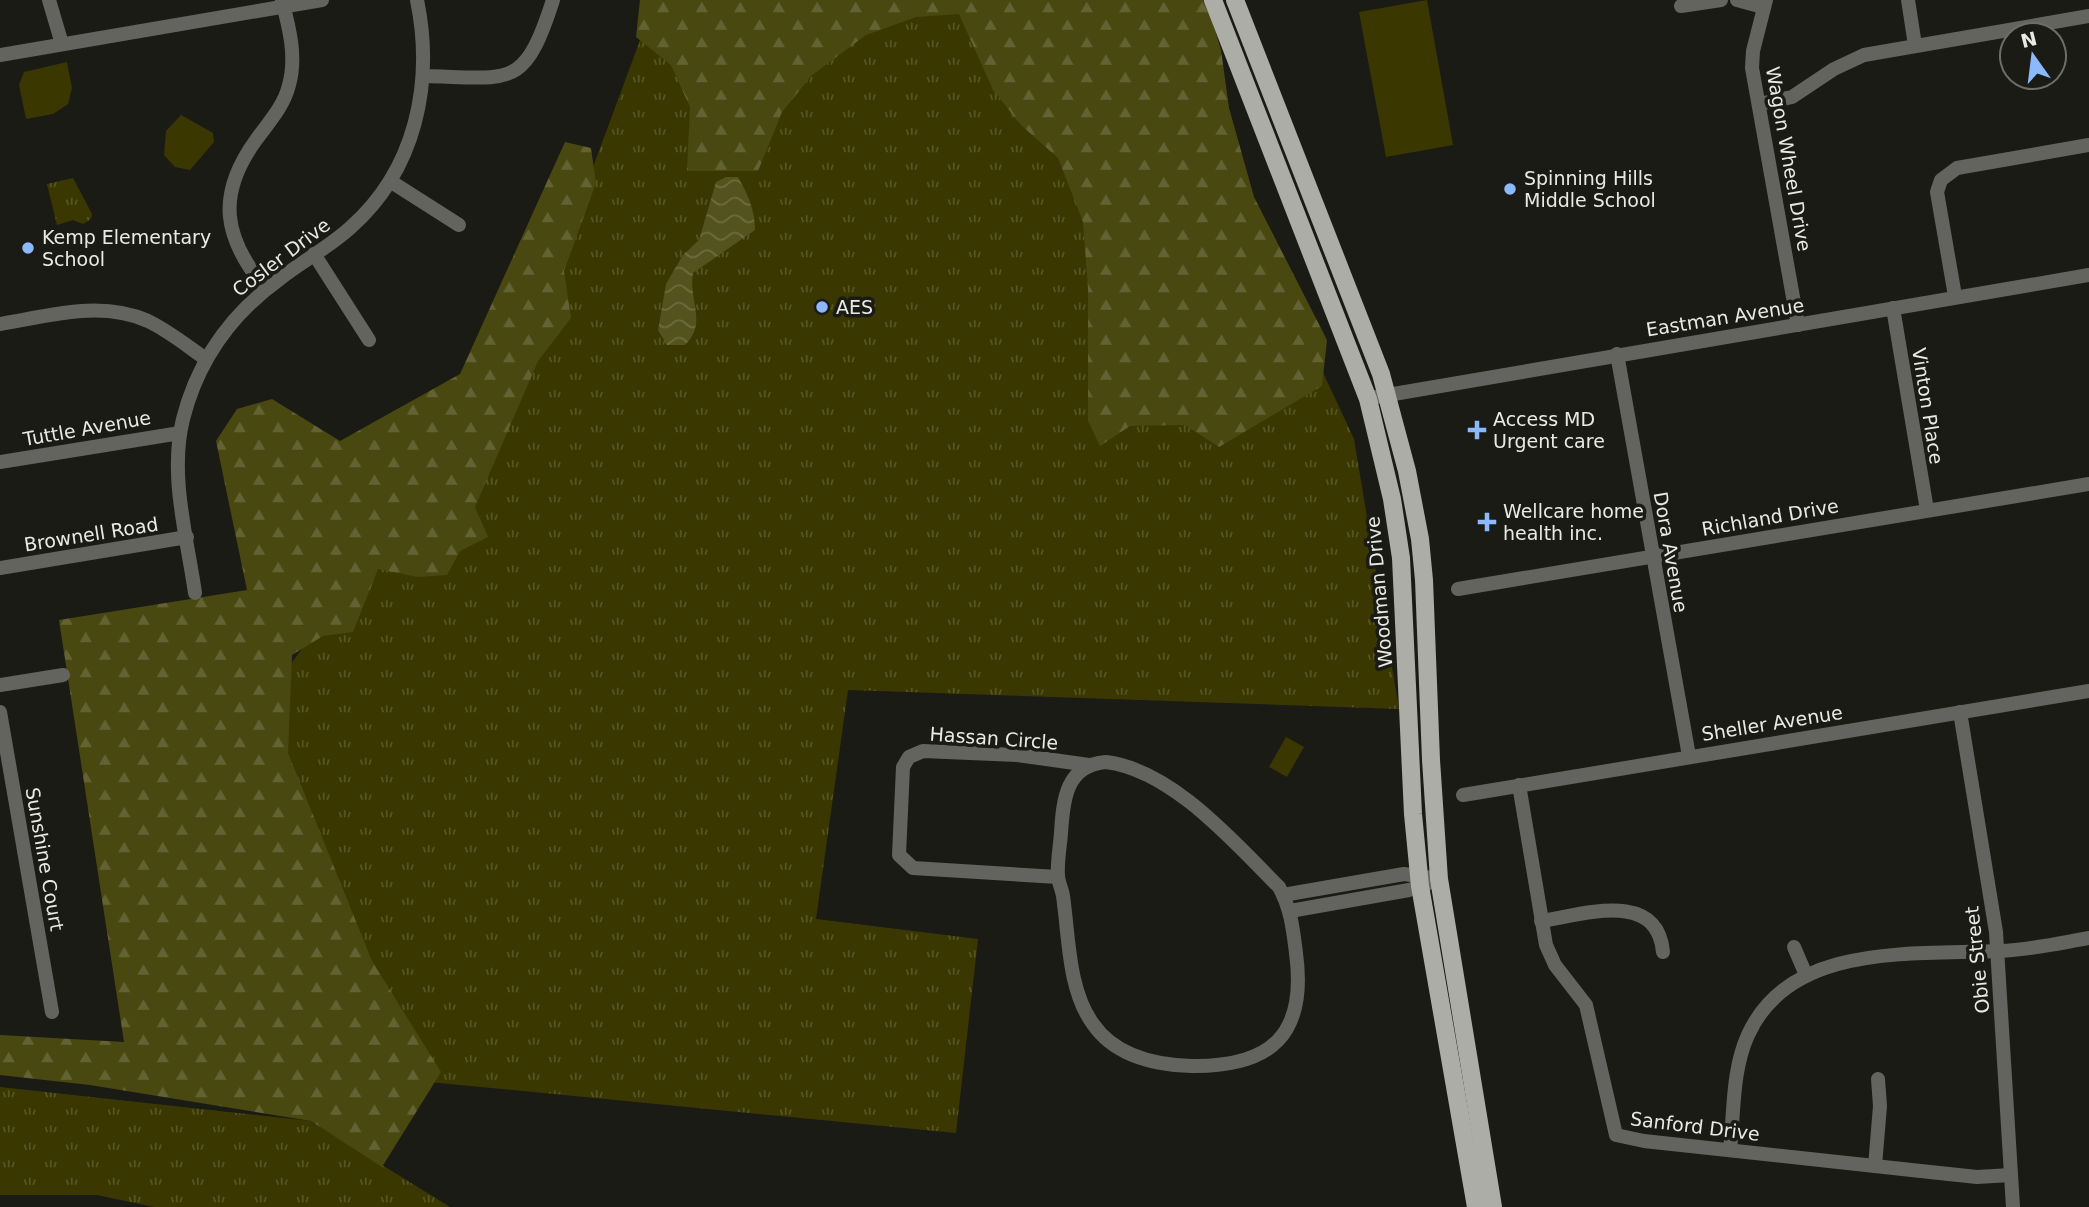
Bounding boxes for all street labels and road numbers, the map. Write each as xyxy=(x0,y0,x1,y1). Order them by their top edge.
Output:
street label: Wagon Wheel Drive xyxy=(1762,65,1816,253)
street label: Cosler Drive xyxy=(228,213,334,301)
street label: Eastman Avenue xyxy=(1644,294,1806,340)
street label: Vinton Place xyxy=(1908,346,1948,466)
street label: Tuttle Avenue xyxy=(20,406,153,450)
street label: Dora Avenue xyxy=(1650,490,1692,614)
street label: Richland Drive xyxy=(1700,494,1840,540)
street label: Brownell Road xyxy=(22,513,160,555)
street label: Woodman Drive xyxy=(1361,515,1397,669)
street label: Sheller Avenue xyxy=(1700,701,1844,745)
street label: Hassan Circle xyxy=(929,723,1059,753)
street label: Sunshine Court xyxy=(22,786,68,932)
street label: Obie Street xyxy=(1960,905,1994,1015)
street label: Sanford Drive xyxy=(1629,1107,1761,1145)

